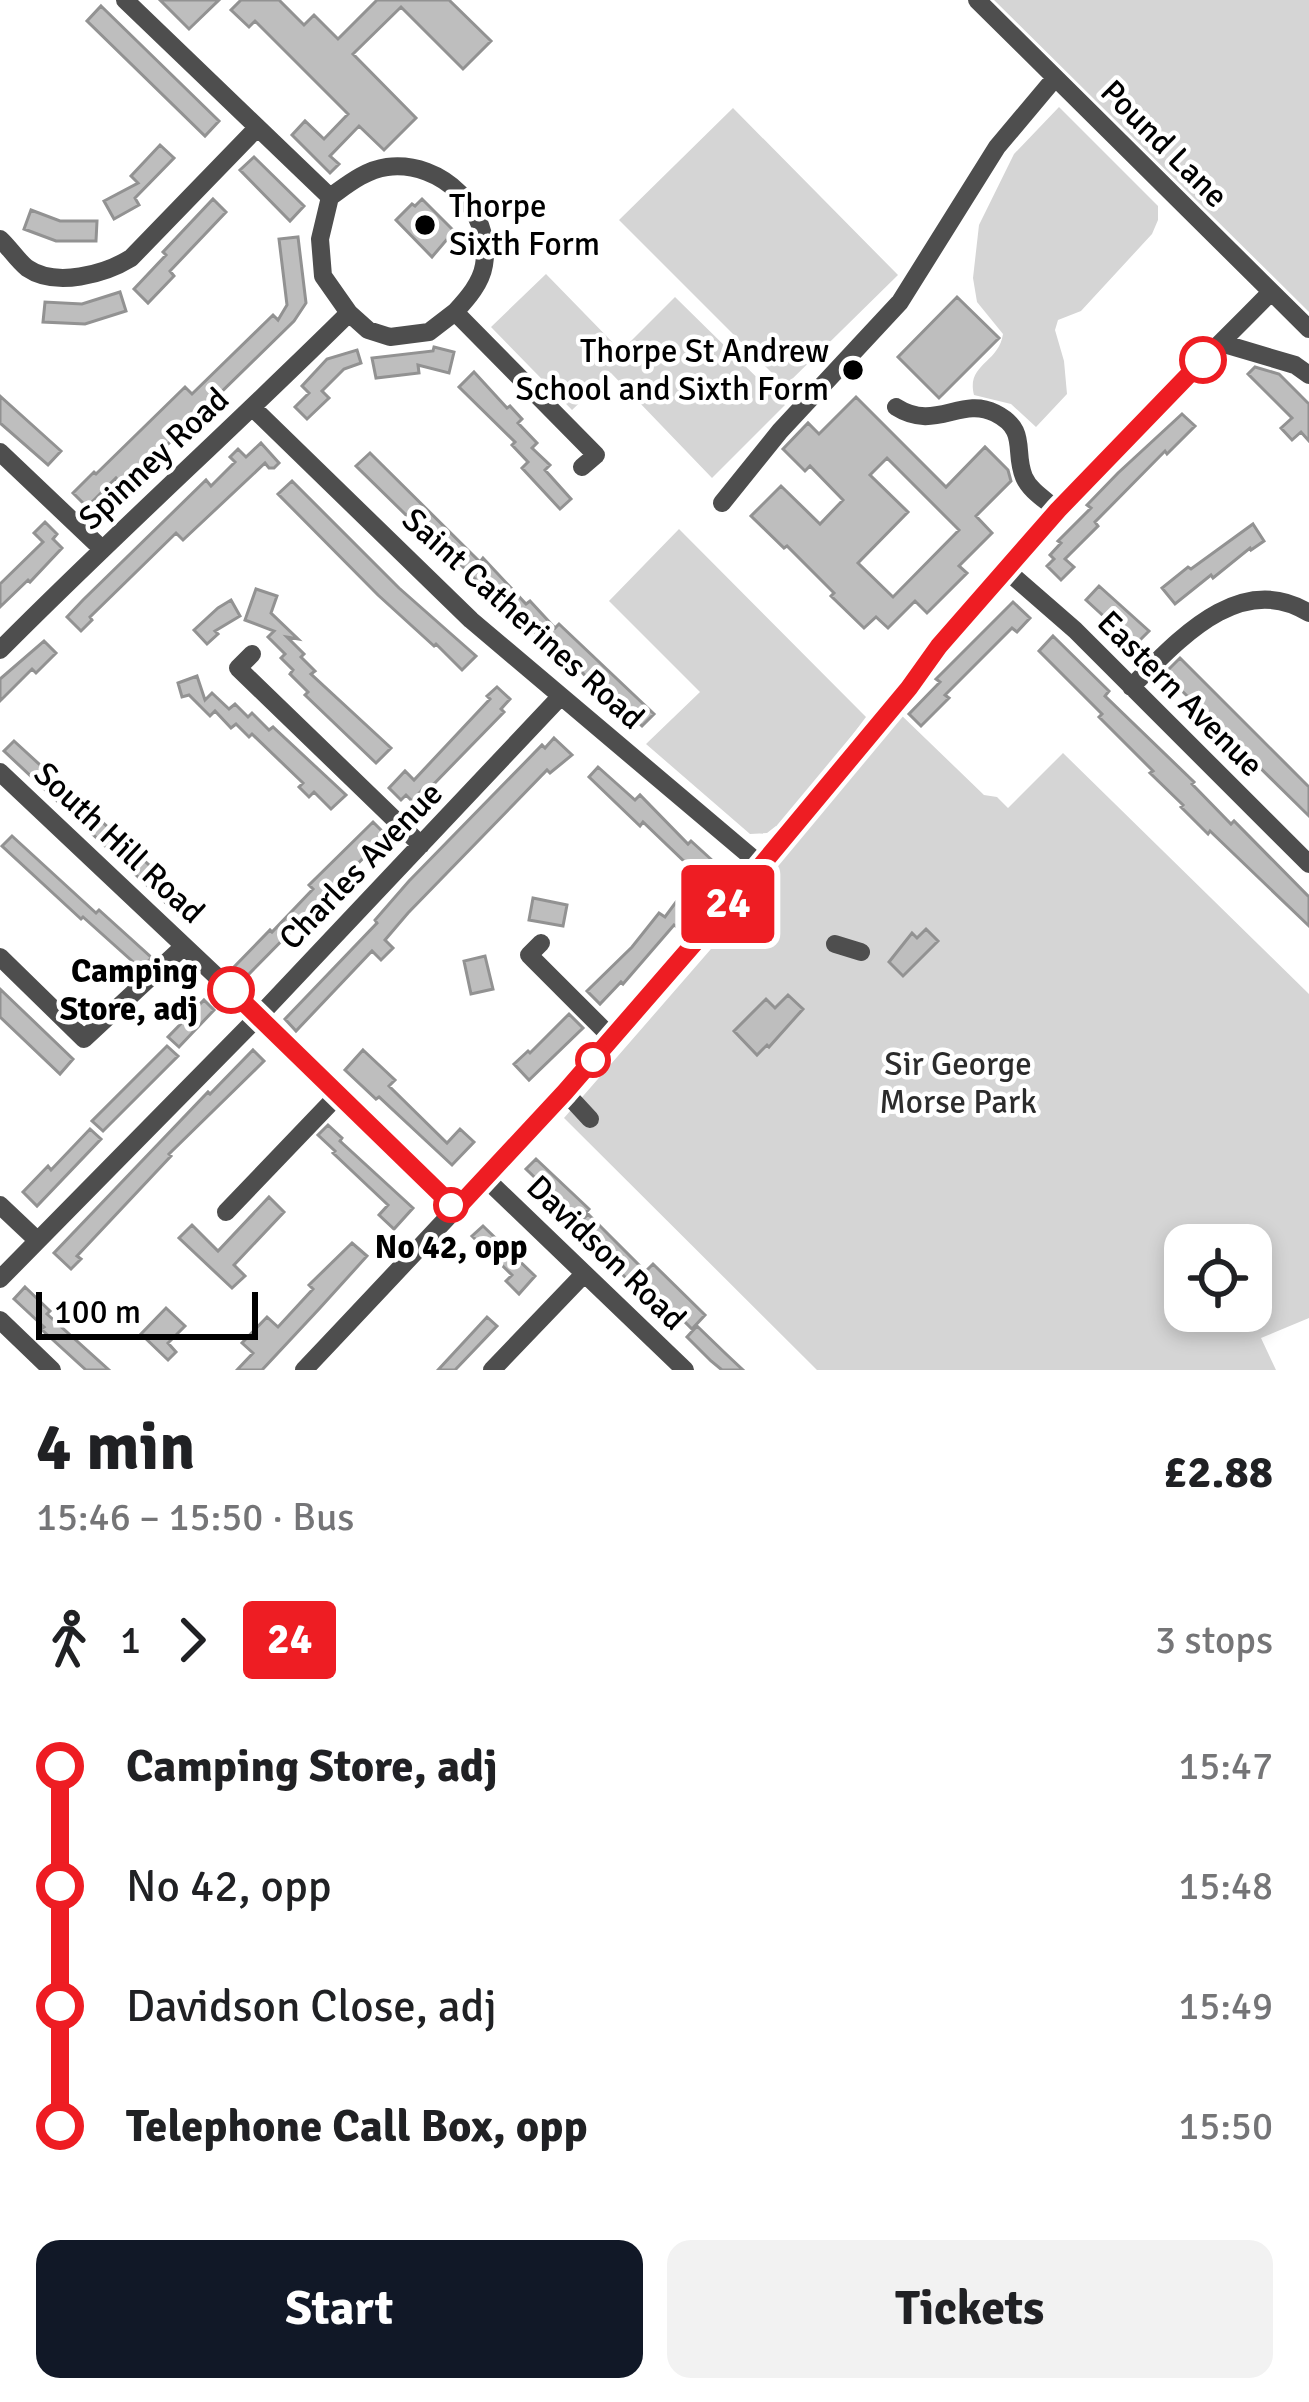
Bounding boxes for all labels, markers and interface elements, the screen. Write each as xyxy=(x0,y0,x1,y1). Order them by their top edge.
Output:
street label: Pound Lane xyxy=(1092,72,1236,216)
place label: Thorpe Sixth Form xyxy=(449,186,600,265)
marker: Thorpe Sixth Form xyxy=(412,212,438,238)
place label: Thorpe St Andrew School and Sixth Form xyxy=(515,331,829,410)
unlabelled marker xyxy=(1181,338,1225,382)
marker: Thorpe St Andrew School and Sixth Form xyxy=(840,357,866,383)
street label: Spinney Road xyxy=(70,379,238,539)
street label: Saint Catherines Road xyxy=(394,500,652,738)
street label: Eastern Avenue xyxy=(1088,602,1272,786)
street label: South Hill Road xyxy=(25,754,213,932)
street label: Charles Avenue xyxy=(271,774,451,958)
line badge: 24 xyxy=(674,865,782,943)
text: 24 xyxy=(705,878,751,929)
place label: Camping Store, adj xyxy=(60,951,198,1030)
marker: Camping Store, adj xyxy=(209,968,253,1012)
unlabelled marker xyxy=(577,1044,609,1076)
park label: Sir George Morse Park xyxy=(879,1044,1037,1123)
street label: Davidson Road xyxy=(518,1167,694,1339)
marker: No 42, opp xyxy=(435,1189,467,1221)
map controls xyxy=(1164,1224,1272,1332)
button: locate xyxy=(1164,1224,1272,1332)
place label: No 42, opp xyxy=(375,1227,527,1268)
scale bar xyxy=(36,1286,258,1339)
text: 100 m xyxy=(54,1292,141,1333)
text: 4 min xyxy=(36,1407,195,1488)
text: £2.88 xyxy=(1163,1445,1273,1500)
text: 15:46 – 15:50 · Bus xyxy=(36,1493,354,1541)
icon: walk xyxy=(36,1607,102,1673)
icon: forward xyxy=(159,1607,225,1673)
text: 24 xyxy=(267,1614,312,1665)
text: 1 xyxy=(120,1616,141,1664)
text: 3 stops xyxy=(1155,1616,1273,1664)
text: Camping Store, adj xyxy=(126,1739,498,1794)
text: 15:47 xyxy=(1178,1742,1273,1790)
text: No 42, opp xyxy=(126,1859,332,1914)
text: 15:48 xyxy=(1178,1862,1273,1910)
text: Davidson Close, adj xyxy=(126,1979,497,2034)
text: 15:49 xyxy=(1178,1982,1273,2030)
text: Telephone Call Box, opp xyxy=(126,2099,588,2154)
text: 15:50 xyxy=(1178,2102,1273,2150)
button: Start xyxy=(36,2240,643,2378)
button: Tickets xyxy=(667,2240,1273,2378)

